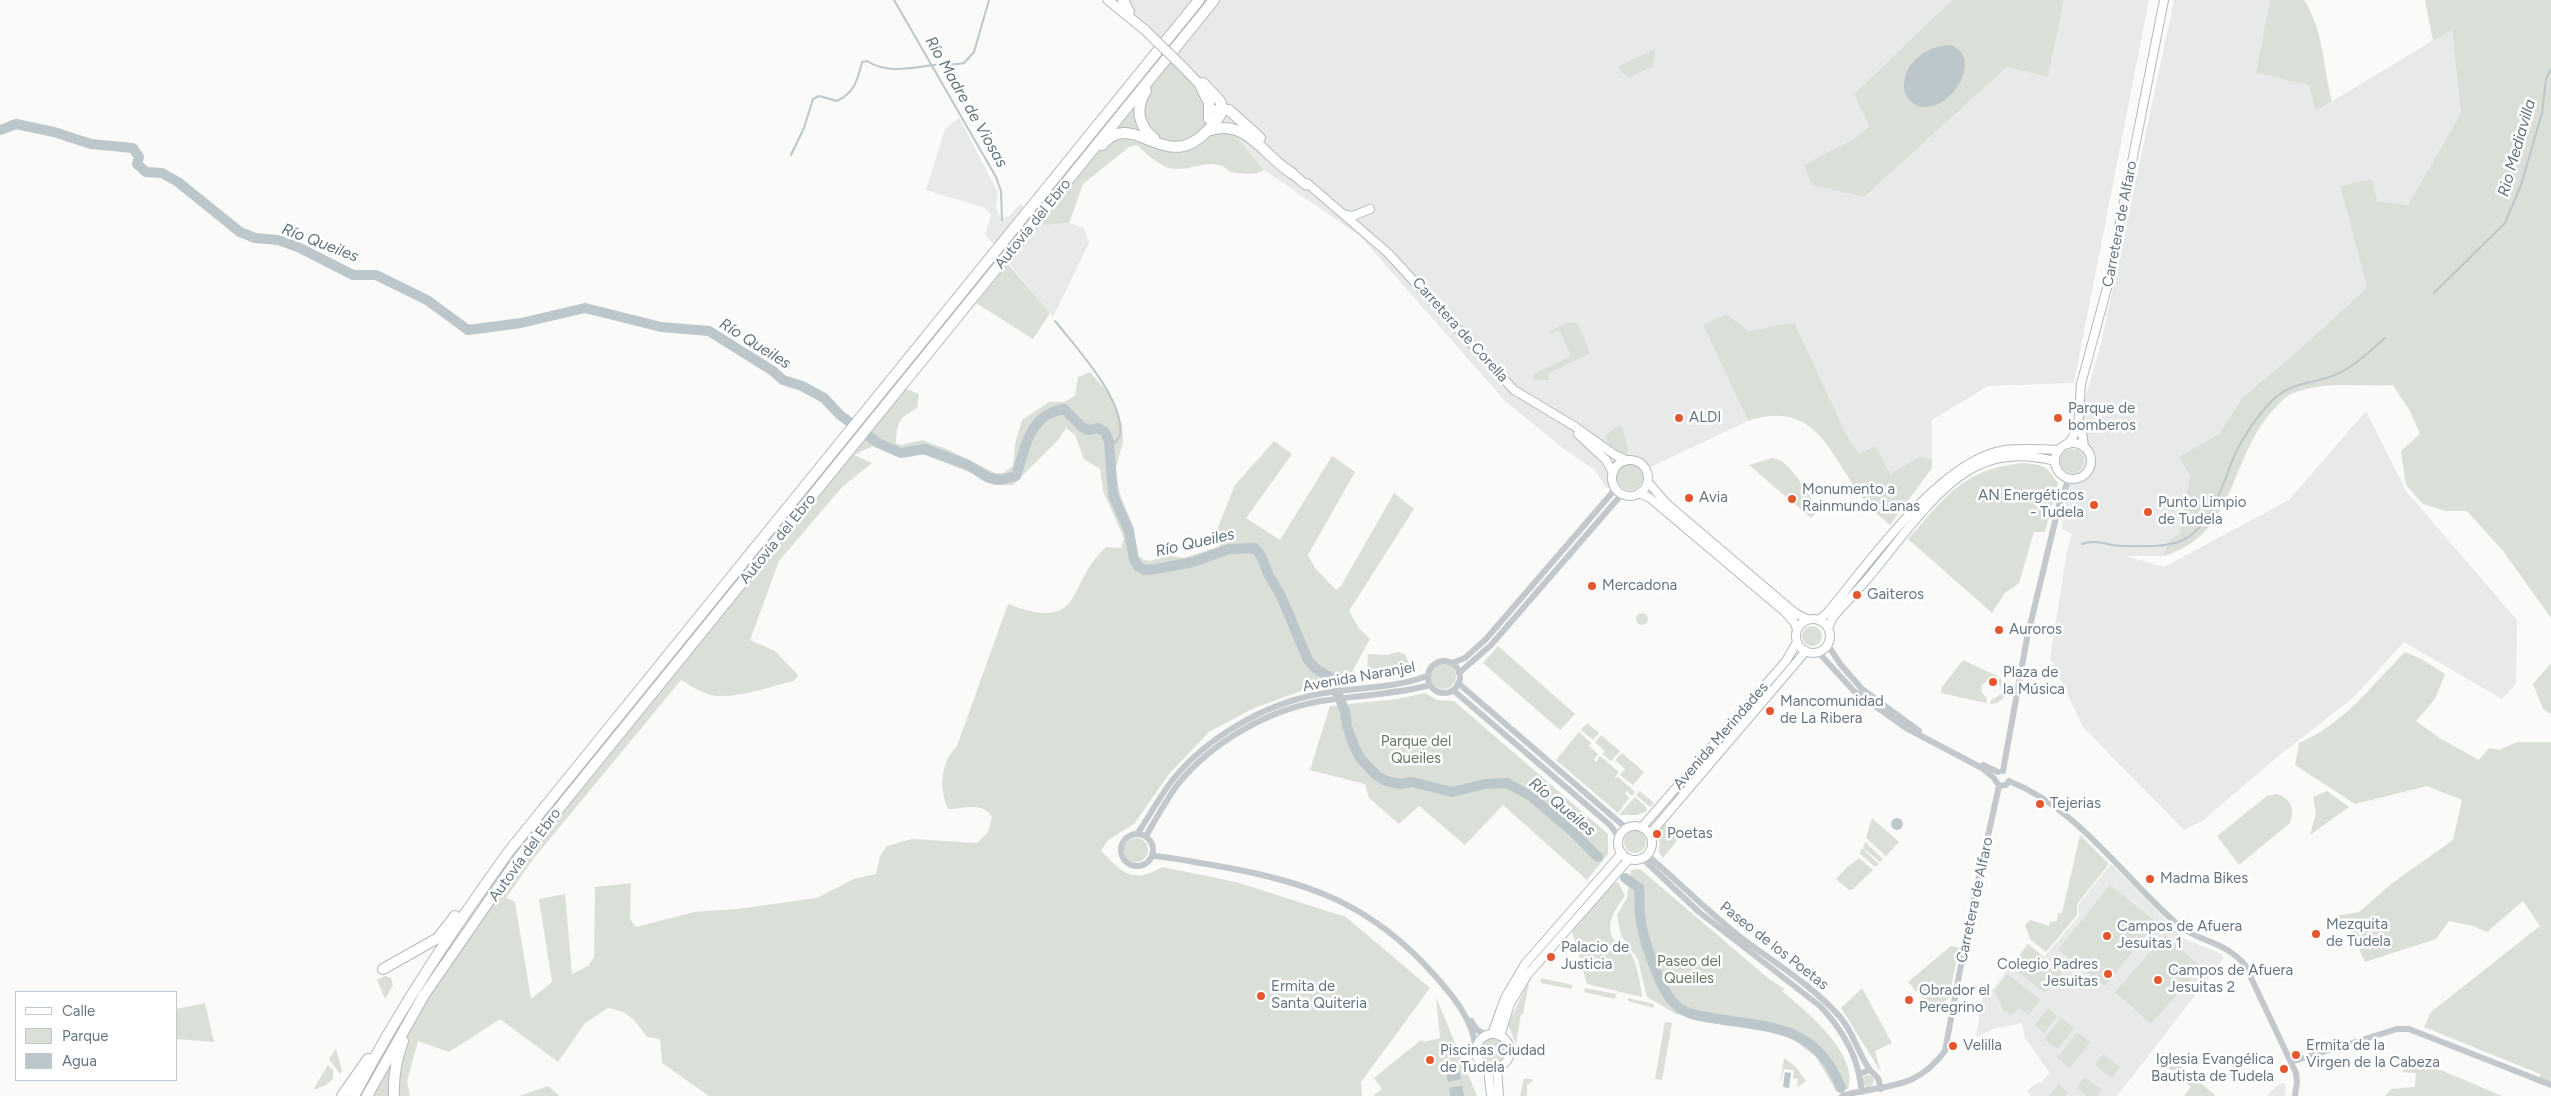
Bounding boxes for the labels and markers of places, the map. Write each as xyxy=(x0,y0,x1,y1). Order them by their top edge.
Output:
place label: Parque de bomberos xyxy=(2068,400,2136,435)
place label: ALDI xyxy=(1689,409,1721,427)
marker: ALDI xyxy=(1673,412,1685,424)
marker: Parque de bomberos xyxy=(2052,412,2064,424)
place label: Monumento a Rainmundo Lanas xyxy=(1802,481,1920,516)
place label: AN Energéticos - Tudela xyxy=(1978,487,2084,522)
place label: Avia xyxy=(1699,489,1728,507)
marker: Avia xyxy=(1683,492,1695,504)
marker: Monumento a Rainmundo Lanas xyxy=(1786,493,1798,505)
place label: Punto Limpio de Tudela xyxy=(2158,494,2246,529)
marker: AN Energéticos - Tudela xyxy=(2088,499,2100,511)
marker: Punto Limpio de Tudela xyxy=(2142,506,2154,518)
place label: Mercadona xyxy=(1602,577,1677,595)
marker: Mercadona xyxy=(1586,580,1598,592)
place label: Gaiteros xyxy=(1867,586,1924,604)
marker: Gaiteros xyxy=(1851,589,1863,601)
place label: Auroros xyxy=(2009,621,2062,639)
marker: Auroros xyxy=(1993,624,2005,636)
place label: Plaza de la Música xyxy=(2003,664,2065,699)
marker: Plaza de la Música xyxy=(1987,676,1999,688)
place label: Mancomunidad de La Ribera xyxy=(1780,693,1884,728)
marker: Mancomunidad de La Ribera xyxy=(1764,705,1776,717)
place label: Tejerias xyxy=(2050,795,2101,813)
marker: Tejerias xyxy=(2034,798,2046,810)
place label: Poetas xyxy=(1667,825,1713,843)
marker: Poetas xyxy=(1651,828,1663,840)
place label: Madma Bikes xyxy=(2160,870,2248,888)
marker: Madma Bikes xyxy=(2144,873,2156,885)
place label: Mezquita de Tudela xyxy=(2326,916,2391,951)
place label: Campos de Afuera Jesuitas 1 xyxy=(2117,918,2242,953)
marker: Mezquita de Tudela xyxy=(2310,928,2322,940)
marker: Campos de Afuera Jesuitas 1 xyxy=(2101,930,2113,942)
place label: Palacio de Justicia xyxy=(1561,939,1629,974)
marker: Palacio de Justicia xyxy=(1545,951,1557,963)
place label: Colegio Padres Jesuitas xyxy=(1997,956,2098,991)
place label: Campos de Afuera Jesuitas 2 xyxy=(2168,962,2293,997)
marker: Colegio Padres Jesuitas xyxy=(2102,968,2114,980)
marker: Campos de Afuera Jesuitas 2 xyxy=(2152,974,2164,986)
place label: Ermita de Santa Quiteria xyxy=(1271,978,1367,1013)
place label: Obrador el Peregrino xyxy=(1919,982,1990,1017)
marker: Ermita de Santa Quiteria xyxy=(1255,990,1267,1002)
marker: Obrador el Peregrino xyxy=(1903,994,1915,1006)
place label: Velilla xyxy=(1963,1037,2002,1055)
place label: Ermita de la Virgen de la Cabeza xyxy=(2306,1037,2440,1072)
marker: Velilla xyxy=(1947,1040,1959,1052)
place label: Piscinas Ciudad de Tudela xyxy=(1440,1042,1545,1077)
marker: Ermita de la Virgen de la Cabeza xyxy=(2290,1049,2302,1061)
place label: Iglesia Evangélica Bautista de Tudela xyxy=(2151,1051,2274,1086)
marker: Piscinas Ciudad de Tudela xyxy=(1424,1054,1436,1066)
marker: Iglesia Evangélica Bautista de Tudela xyxy=(2278,1063,2290,1075)

